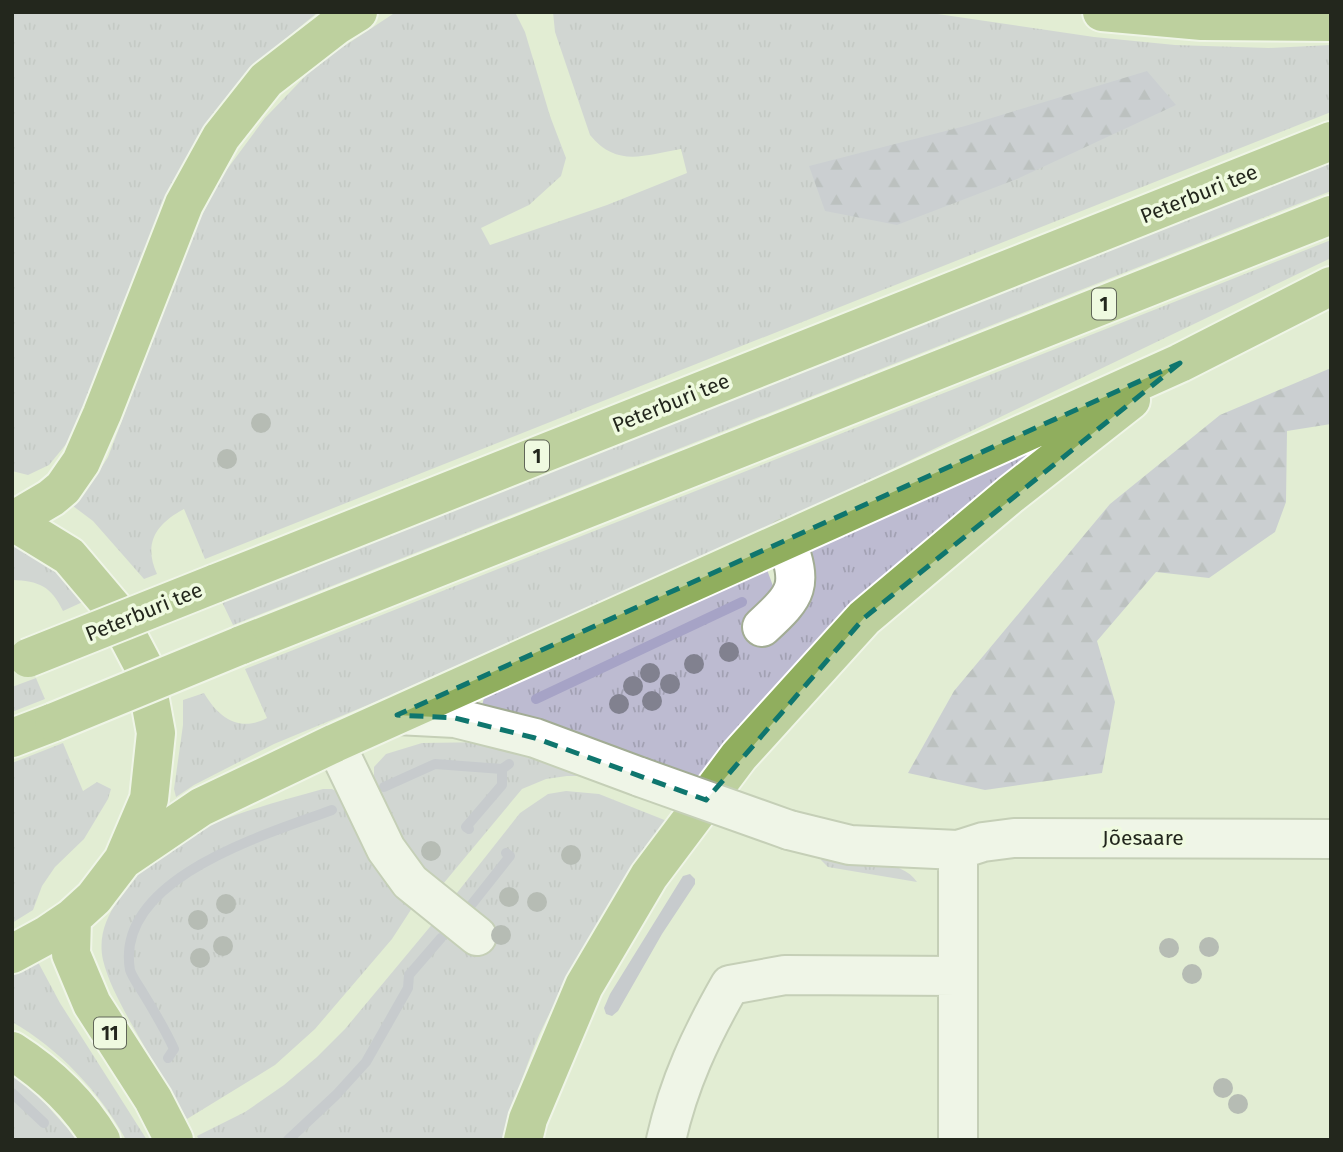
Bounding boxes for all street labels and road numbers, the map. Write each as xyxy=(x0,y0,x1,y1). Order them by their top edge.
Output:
street label: Peterburi tee xyxy=(1137,159,1261,229)
road number: 1 xyxy=(1092,288,1116,320)
street label: Peterburi tee xyxy=(609,368,733,438)
road number: 1 xyxy=(525,440,549,471)
street label: Peterburi tee xyxy=(82,577,206,647)
street label: Jõesaare xyxy=(1102,825,1184,851)
road number: 11 xyxy=(94,1018,126,1049)

